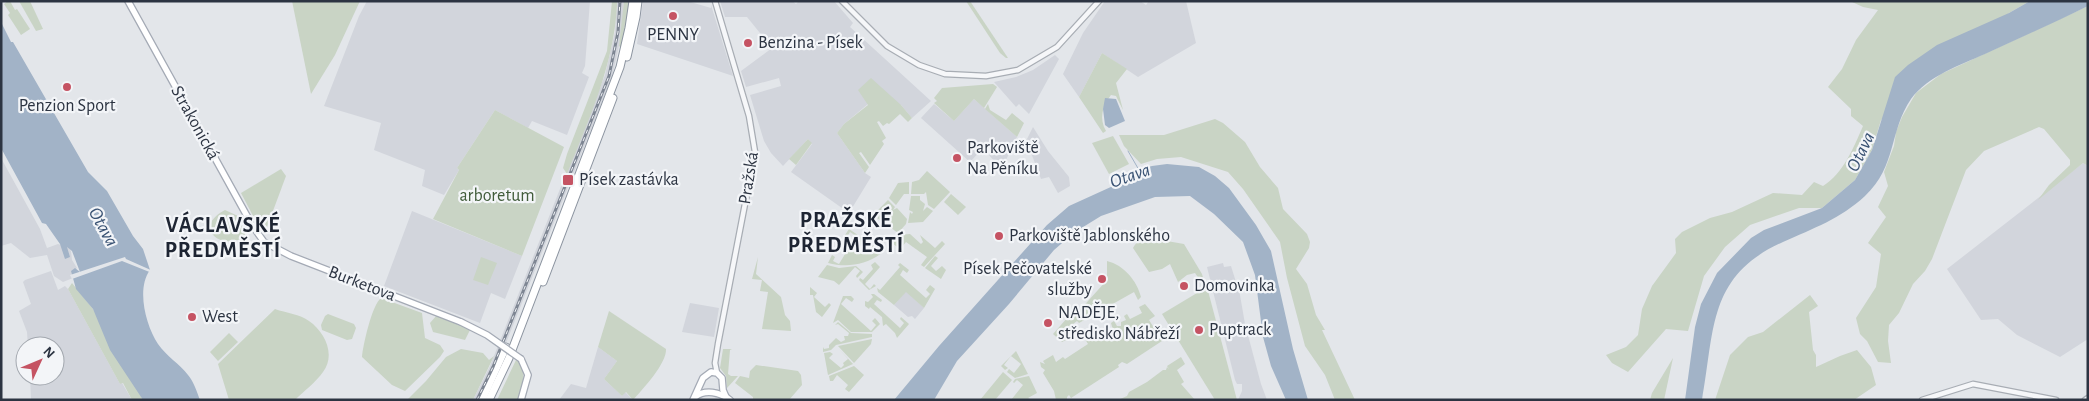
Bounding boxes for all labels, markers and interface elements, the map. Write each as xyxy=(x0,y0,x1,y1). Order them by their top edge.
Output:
marker: PENNY xyxy=(667,10,679,22)
place label: PENNY xyxy=(647,26,700,44)
place label: Benzina - Písek xyxy=(758,34,864,52)
marker: Benzina - Písek xyxy=(742,37,754,49)
marker: Penzion Sport xyxy=(61,81,73,93)
street label: Strakonická xyxy=(167,83,223,163)
place label: Penzion Sport xyxy=(19,97,116,115)
water label: Otava xyxy=(1843,129,1879,175)
place label: Parkoviště Na Pěníku xyxy=(967,139,1039,178)
street label: Pražská xyxy=(736,150,762,206)
marker: Parkoviště Na Pěníku xyxy=(951,152,963,164)
water label: Otava xyxy=(1107,160,1153,192)
place label: Písek zastávka xyxy=(579,171,679,189)
marker: Písek zastávka xyxy=(561,173,575,187)
park label: arboretum xyxy=(459,187,535,205)
water label: Otava xyxy=(85,204,121,250)
district label: PRAŽSKÉ PŘEDMĚSTÍ xyxy=(788,206,904,256)
district label: VÁCLAVSKÉ PŘEDMĚSTÍ xyxy=(165,211,281,261)
place label: Parkoviště Jablonského xyxy=(1009,227,1170,245)
marker: Parkoviště Jablonského xyxy=(993,230,1005,242)
place label: Písek Pečovatelské služby xyxy=(963,260,1092,299)
street label: Burketova xyxy=(326,263,398,305)
marker: Písek Pečovatelské služby xyxy=(1096,273,1108,285)
place label: Domovinka xyxy=(1194,277,1275,295)
marker: Domovinka xyxy=(1178,280,1190,292)
place label: NADĚJE, středisko Nábřeží xyxy=(1058,301,1180,343)
place label: West xyxy=(202,308,238,326)
marker: West xyxy=(186,311,198,323)
marker: NADĚJE, středisko Nábřeží xyxy=(1042,317,1054,329)
place label: Puptrack xyxy=(1209,321,1272,339)
marker: Puptrack xyxy=(1193,324,1205,336)
north arrow xyxy=(15,336,65,386)
text: N xyxy=(40,344,57,361)

